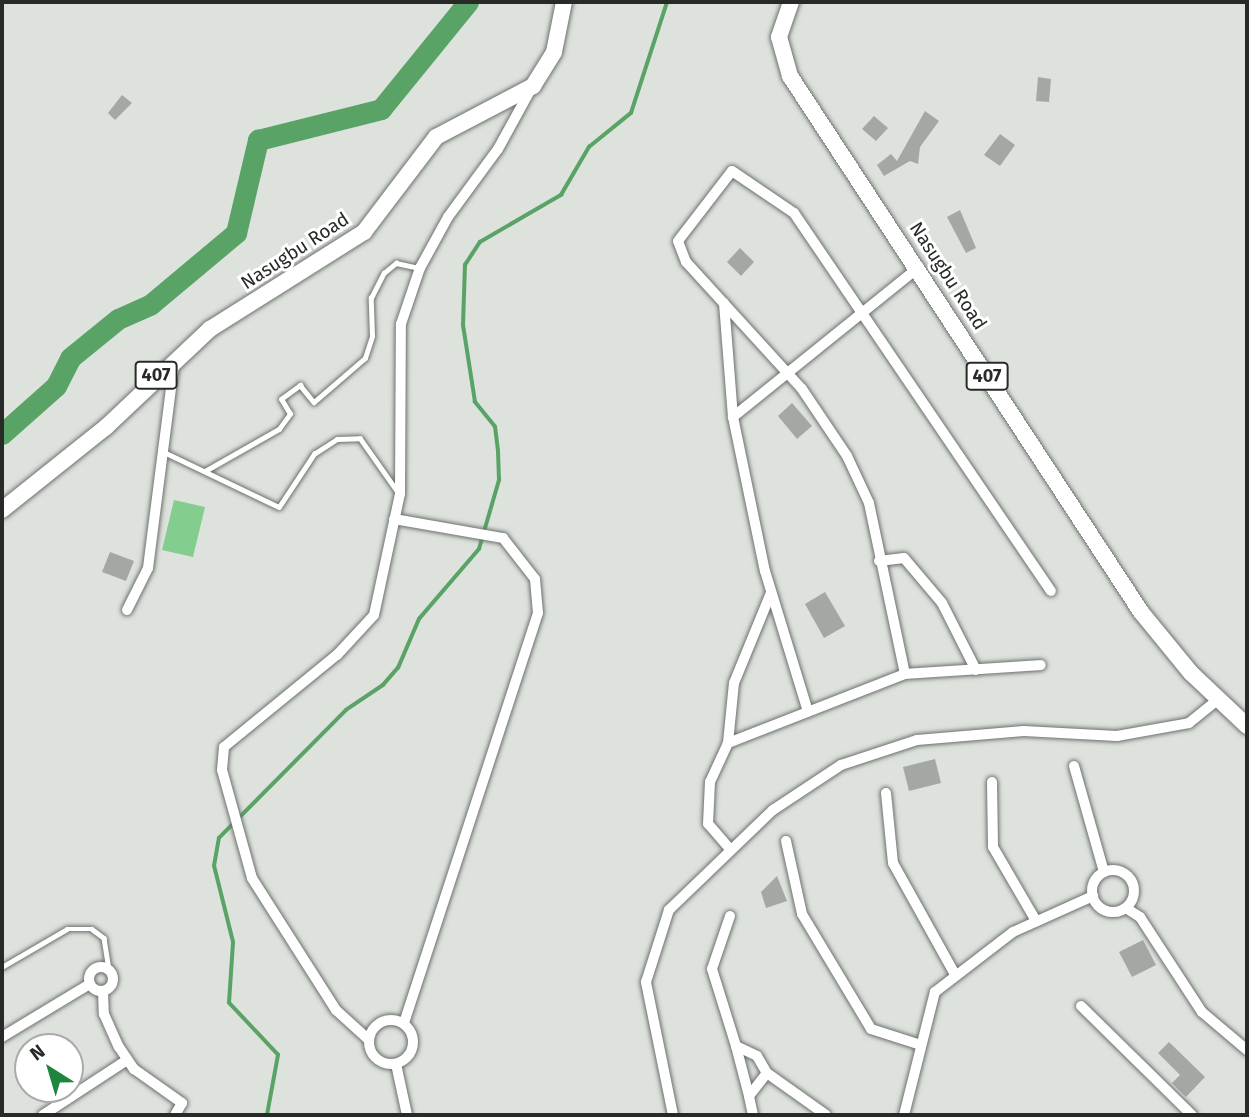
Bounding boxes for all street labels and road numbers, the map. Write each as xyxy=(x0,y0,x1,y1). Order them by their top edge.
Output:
street label: Nasugbu Road xyxy=(237,208,353,294)
street label: Nasugbu Road xyxy=(905,218,991,334)
road number: 407 xyxy=(133,360,179,390)
road number: 407 xyxy=(964,362,1010,390)

